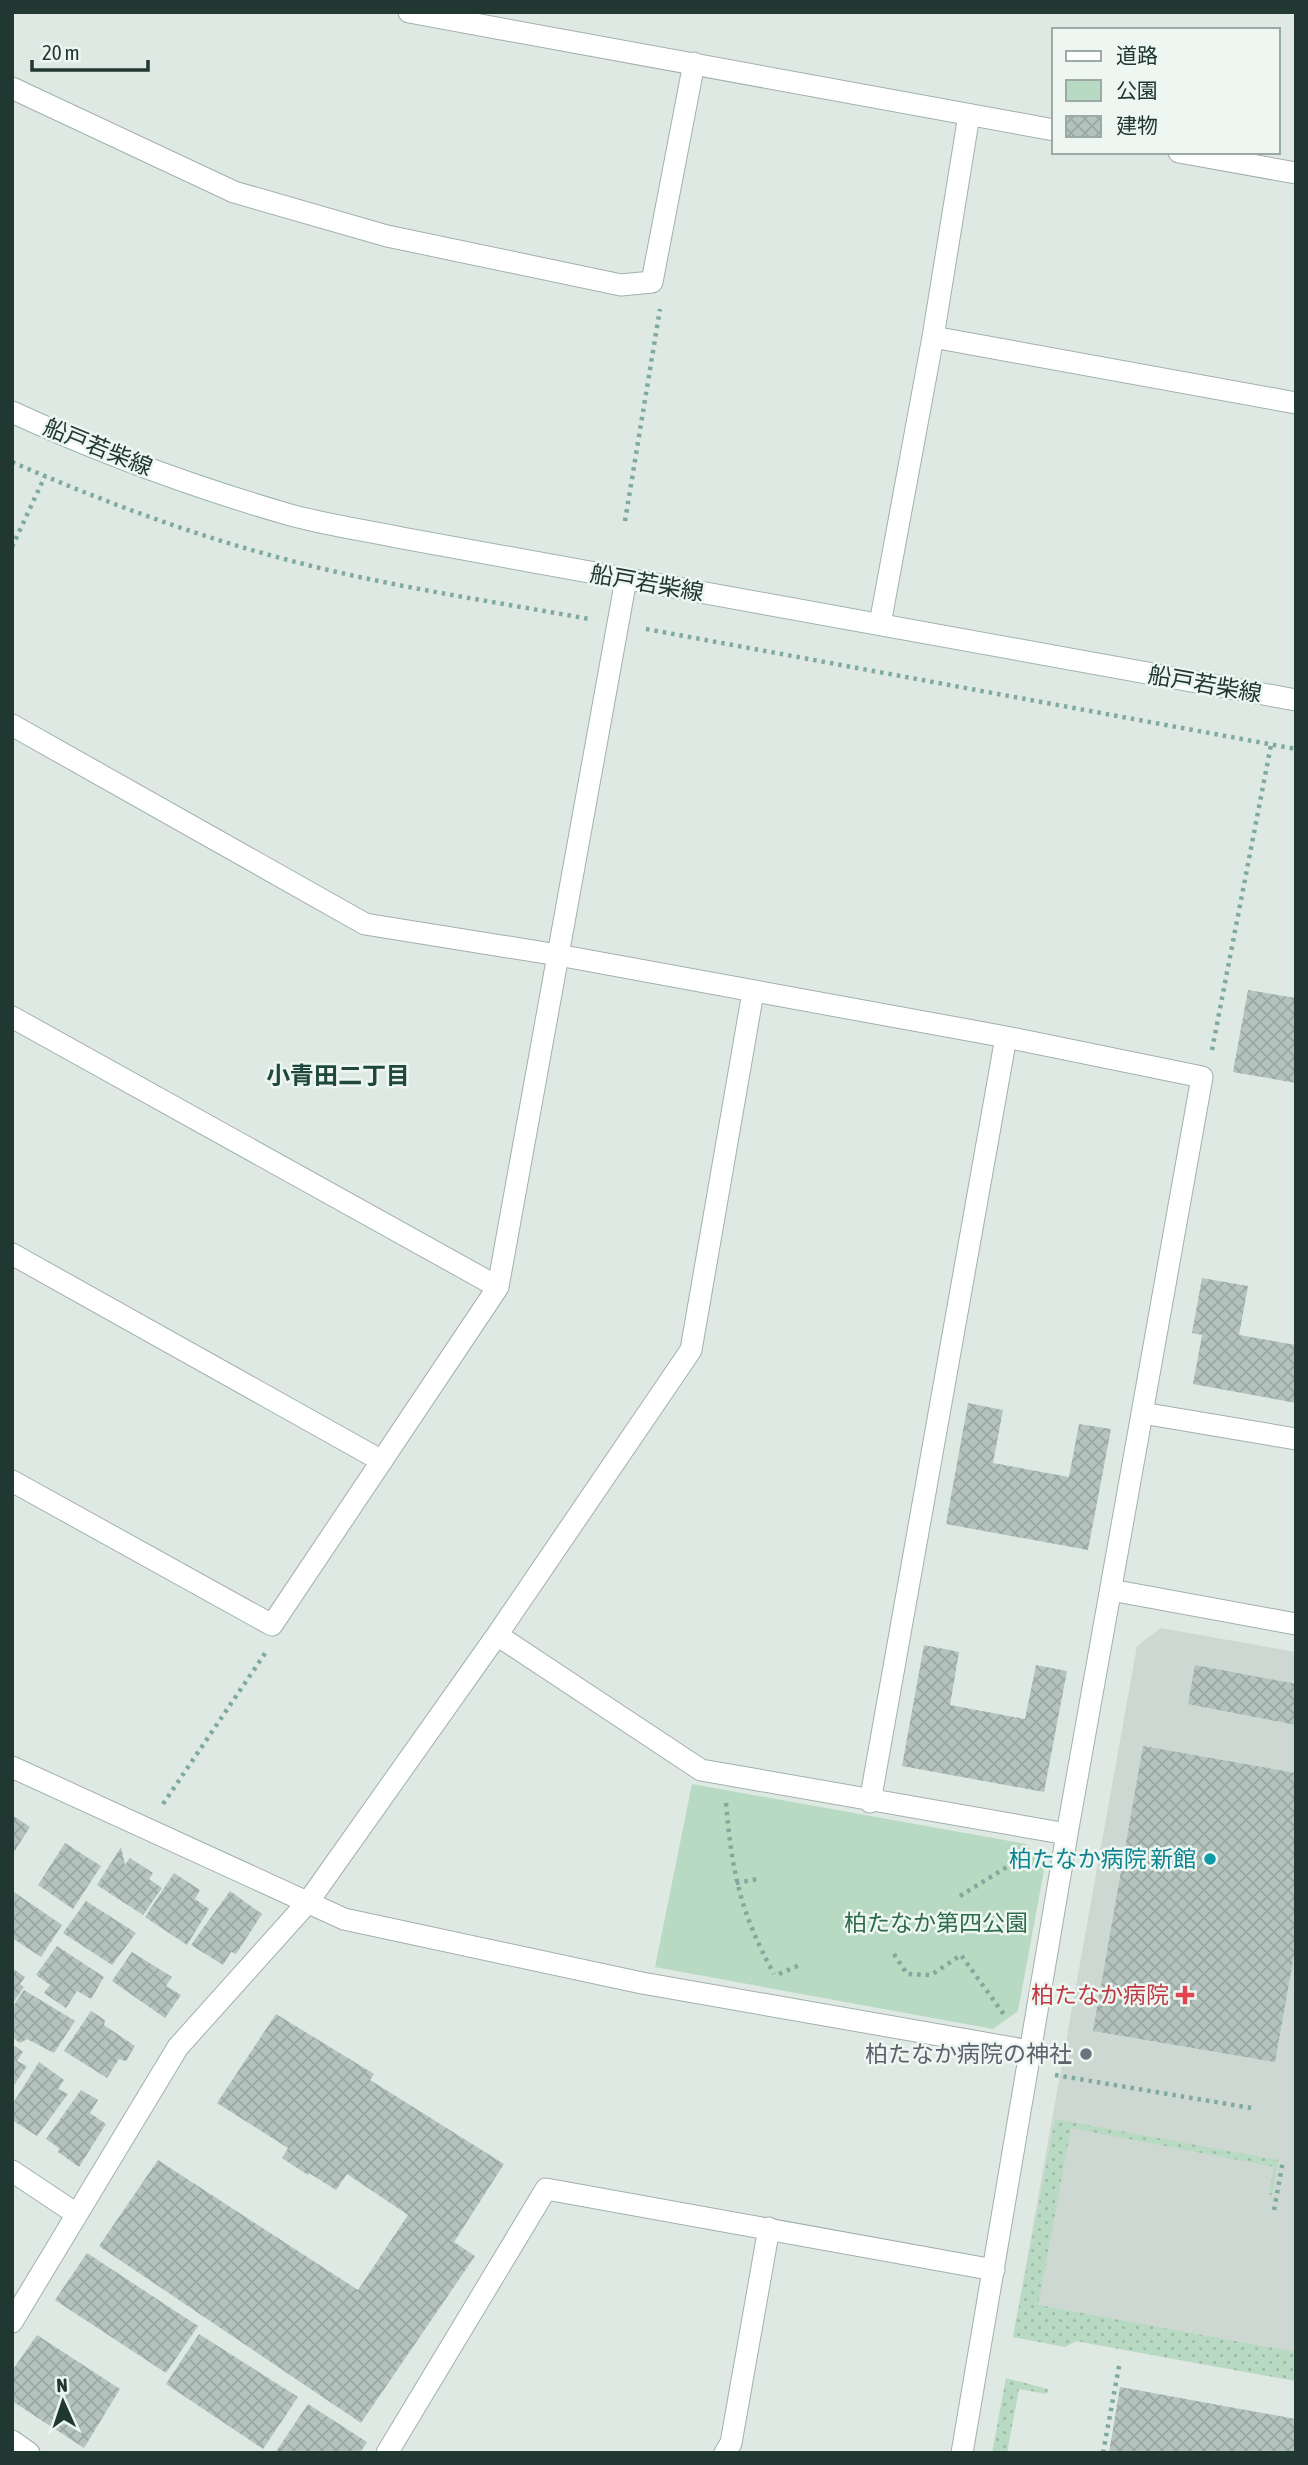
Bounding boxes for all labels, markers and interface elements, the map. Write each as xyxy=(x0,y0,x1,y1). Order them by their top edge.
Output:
scale bar xyxy=(32,28,147,72)
legend xyxy=(1052,28,1280,154)
text: 20 m xyxy=(42,40,80,64)
text: 道路 xyxy=(1116,43,1158,67)
text: 公園 xyxy=(1116,78,1158,102)
text: 建物 xyxy=(1116,113,1158,137)
street label: 船戸若柴線 xyxy=(40,413,156,481)
street label: 船戸若柴線 xyxy=(588,560,706,606)
street label: 船戸若柴線 xyxy=(1146,661,1264,707)
district label: 小青田二丁目 xyxy=(266,1062,410,1089)
place label: 柏たなか病院 新館 xyxy=(1009,1846,1196,1872)
marker: 柏たなか病院 新館 xyxy=(1202,1851,1218,1867)
park label: 柏たなか第四公園 xyxy=(844,1910,1028,1936)
place label: 柏たなか病院 xyxy=(1031,1982,1169,2008)
marker: 柏たなか病院 xyxy=(1175,1985,1195,2005)
place label: 柏たなか病院の神社 xyxy=(865,2041,1072,2067)
marker: 柏たなか病院の神社 xyxy=(1078,2046,1094,2062)
north arrow xyxy=(28,2367,98,2437)
text: N xyxy=(56,2374,68,2396)

